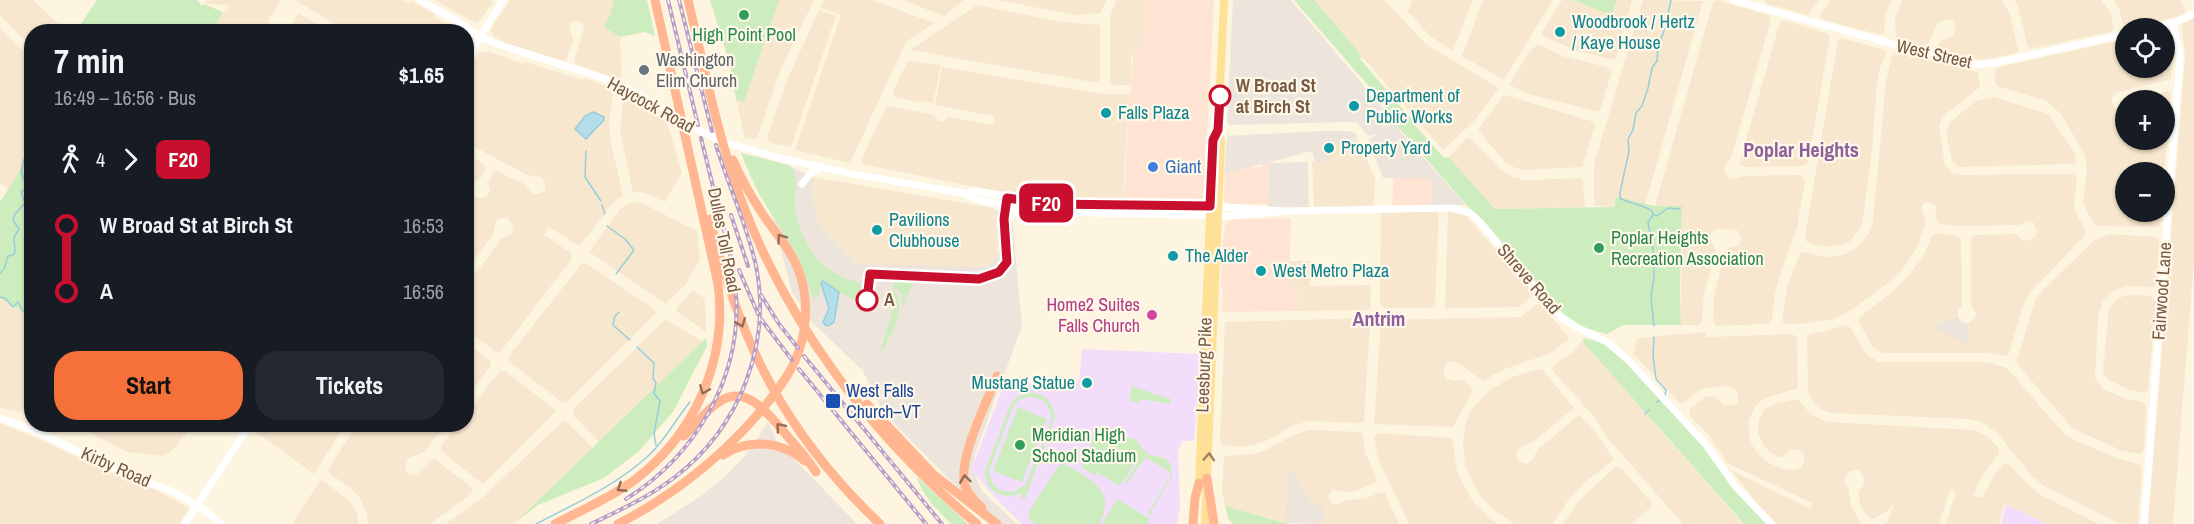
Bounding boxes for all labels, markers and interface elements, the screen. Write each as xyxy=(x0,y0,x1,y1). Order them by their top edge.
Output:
marker: High Point Pool xyxy=(737,8,751,22)
place label: Woodbrook / Hertz / Kaye House xyxy=(1572,9,1695,55)
map controls xyxy=(2115,18,2175,222)
button: locate xyxy=(2115,18,2175,78)
place label: High Point Pool xyxy=(692,22,796,47)
marker: Woodbrook / Hertz / Kaye House xyxy=(1553,25,1567,39)
street label: West Street xyxy=(1894,33,1974,74)
text: 7 min xyxy=(54,39,125,83)
place label: Washington Elim Church xyxy=(656,47,737,93)
text: $1.65 xyxy=(399,60,444,90)
marker: Washington Elim Church xyxy=(637,63,651,77)
street label: Haycock Road xyxy=(603,70,699,139)
place label: W Broad St at Birch St xyxy=(1236,73,1316,119)
place label: Department of Public Works xyxy=(1366,83,1460,129)
text: 16:49 – 16:56 · Bus xyxy=(54,84,196,111)
marker: W Broad St at Birch St xyxy=(1209,85,1231,107)
button: + xyxy=(2115,90,2175,150)
marker: Department of Public Works xyxy=(1347,99,1361,113)
place label: Falls Plaza xyxy=(1118,100,1189,125)
marker: Falls Plaza xyxy=(1099,106,1113,120)
place label: Property Yard xyxy=(1341,135,1431,160)
district label: Poplar Heights xyxy=(1743,136,1859,163)
marker: Property Yard xyxy=(1322,141,1336,155)
icon: walk xyxy=(54,143,87,176)
icon: forward xyxy=(114,143,147,176)
text: F20 xyxy=(168,145,198,174)
text: 4 xyxy=(96,146,105,173)
place label: Giant xyxy=(1165,154,1201,179)
marker: Giant xyxy=(1146,160,1160,174)
button: − xyxy=(2115,162,2175,222)
line badge: F20 xyxy=(1012,184,1080,222)
street label: Dulles Toll Road xyxy=(702,185,747,295)
text: F20 xyxy=(1031,189,1061,218)
place label: Pavilions Clubhouse xyxy=(889,207,960,253)
text: W Broad St at Birch St xyxy=(100,210,292,240)
text: 16:53 xyxy=(403,212,444,239)
marker: Pavilions Clubhouse xyxy=(870,223,884,237)
place label: Poplar Heights Recreation Association xyxy=(1611,225,1764,271)
one-way arrow xyxy=(777,234,788,245)
street label: Shreve Road xyxy=(1492,238,1567,319)
marker: Poplar Heights Recreation Association xyxy=(1592,241,1606,255)
street label: Fairwood Lane xyxy=(2146,241,2177,341)
place label: The Alder xyxy=(1185,243,1248,268)
marker: The Alder xyxy=(1166,249,1180,263)
place label: West Metro Plaza xyxy=(1273,258,1389,283)
marker: West Metro Plaza xyxy=(1254,264,1268,278)
text: A xyxy=(100,276,113,306)
text: 16:56 xyxy=(403,278,444,305)
place label: A xyxy=(884,287,895,312)
marker: A xyxy=(856,289,878,311)
place label: Home2 Suites Falls Church xyxy=(1046,292,1140,338)
district label: Antrim xyxy=(1353,305,1405,332)
marker: Home2 Suites Falls Church xyxy=(1145,308,1159,322)
one-way arrow xyxy=(734,317,746,328)
street label: Leesburg Pike xyxy=(1189,317,1218,413)
button: Start xyxy=(54,351,243,420)
button: Tickets xyxy=(255,351,444,420)
place label: Mustang Statue xyxy=(972,370,1075,395)
marker: Mustang Statue xyxy=(1080,376,1094,390)
place label: West Falls Church–VT xyxy=(846,378,921,424)
one-way arrow xyxy=(699,384,711,395)
marker: West Falls Church–VT xyxy=(824,392,842,410)
place label: Meridian High School Stadium xyxy=(1032,422,1136,468)
one-way arrow xyxy=(776,423,787,434)
marker: Meridian High School Stadium xyxy=(1013,438,1027,452)
street label: Kirby Road xyxy=(77,440,155,493)
one-way arrow xyxy=(1202,453,1215,462)
one-way arrow xyxy=(960,474,972,484)
one-way arrow xyxy=(617,481,628,492)

